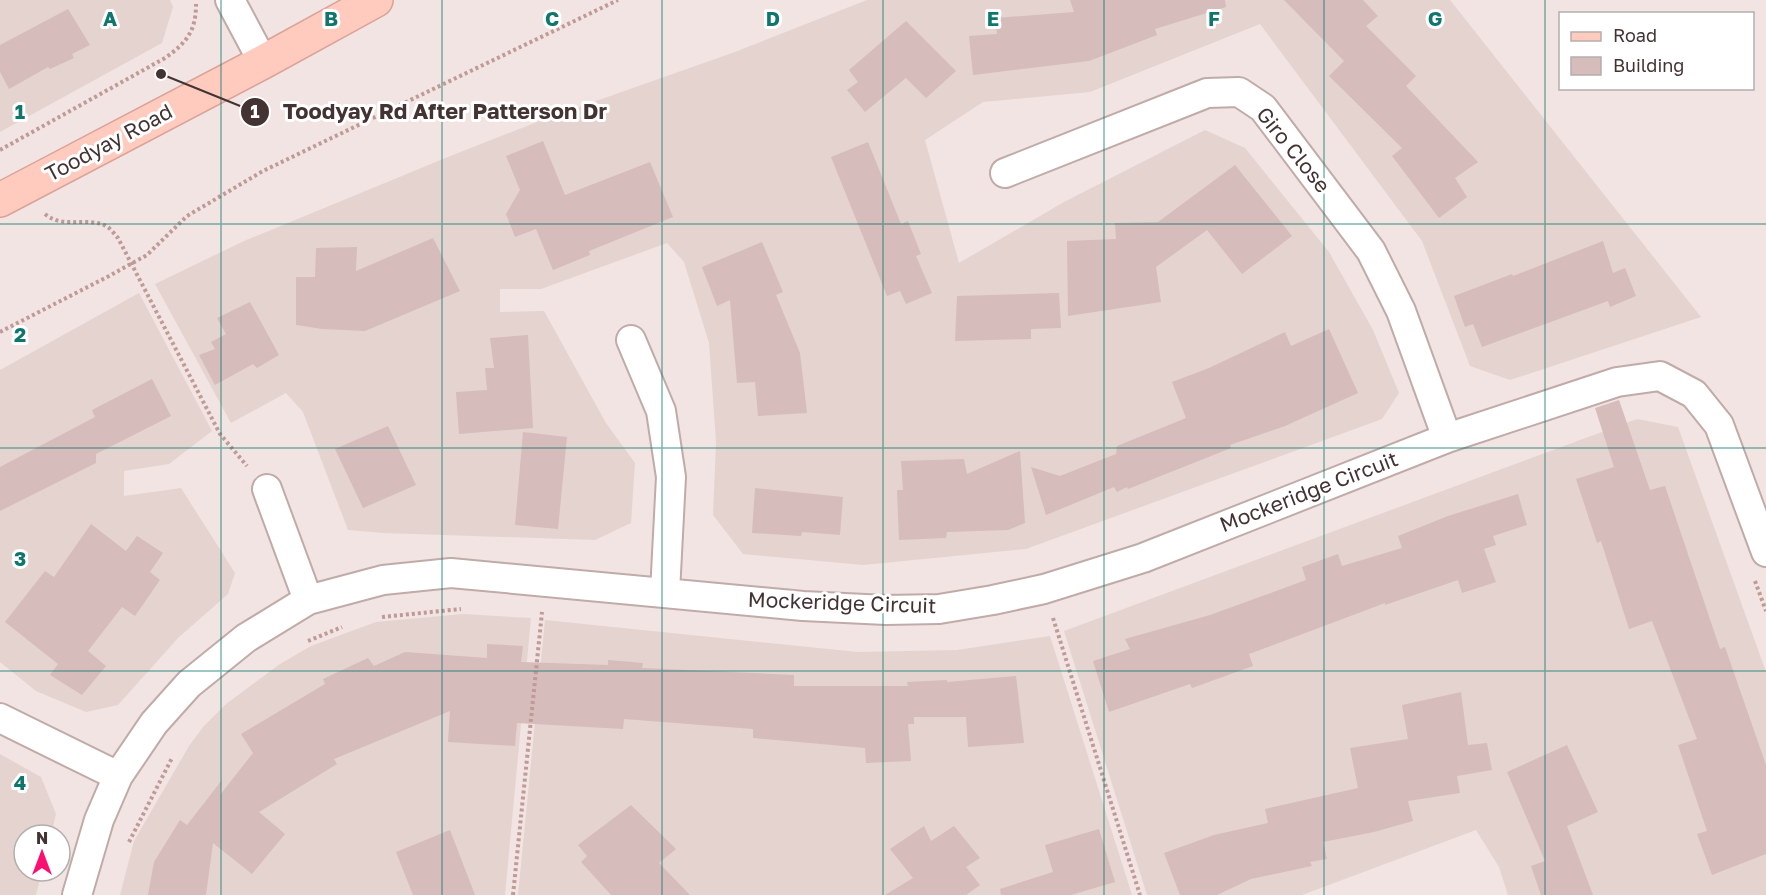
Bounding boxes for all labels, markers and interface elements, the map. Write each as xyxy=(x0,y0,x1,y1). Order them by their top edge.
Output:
text: A xyxy=(103,6,117,30)
text: B xyxy=(324,6,338,30)
text: C xyxy=(545,6,559,30)
text: D xyxy=(766,6,780,30)
text: E xyxy=(987,6,999,30)
text: F xyxy=(1208,6,1220,30)
text: G xyxy=(1428,6,1442,30)
legend xyxy=(1559,12,1754,90)
text: Road xyxy=(1613,24,1657,46)
text: Building xyxy=(1613,54,1684,76)
callout: Toodyay Rd After Patterson Dr xyxy=(240,92,619,132)
text: Toodyay Rd After Patterson Dr xyxy=(283,97,608,124)
street label: Toodyay Road xyxy=(40,98,177,187)
text: 1 xyxy=(15,99,25,123)
text: 1 xyxy=(250,100,260,122)
street label: Giro Close xyxy=(1251,101,1336,198)
text: 2 xyxy=(14,322,26,346)
street label: Mockeridge Circuit xyxy=(1216,445,1401,537)
text: 3 xyxy=(14,546,26,570)
street label: Mockeridge Circuit xyxy=(747,586,937,618)
text: 4 xyxy=(14,770,26,794)
north arrow xyxy=(12,823,72,883)
text: N xyxy=(36,828,48,848)

